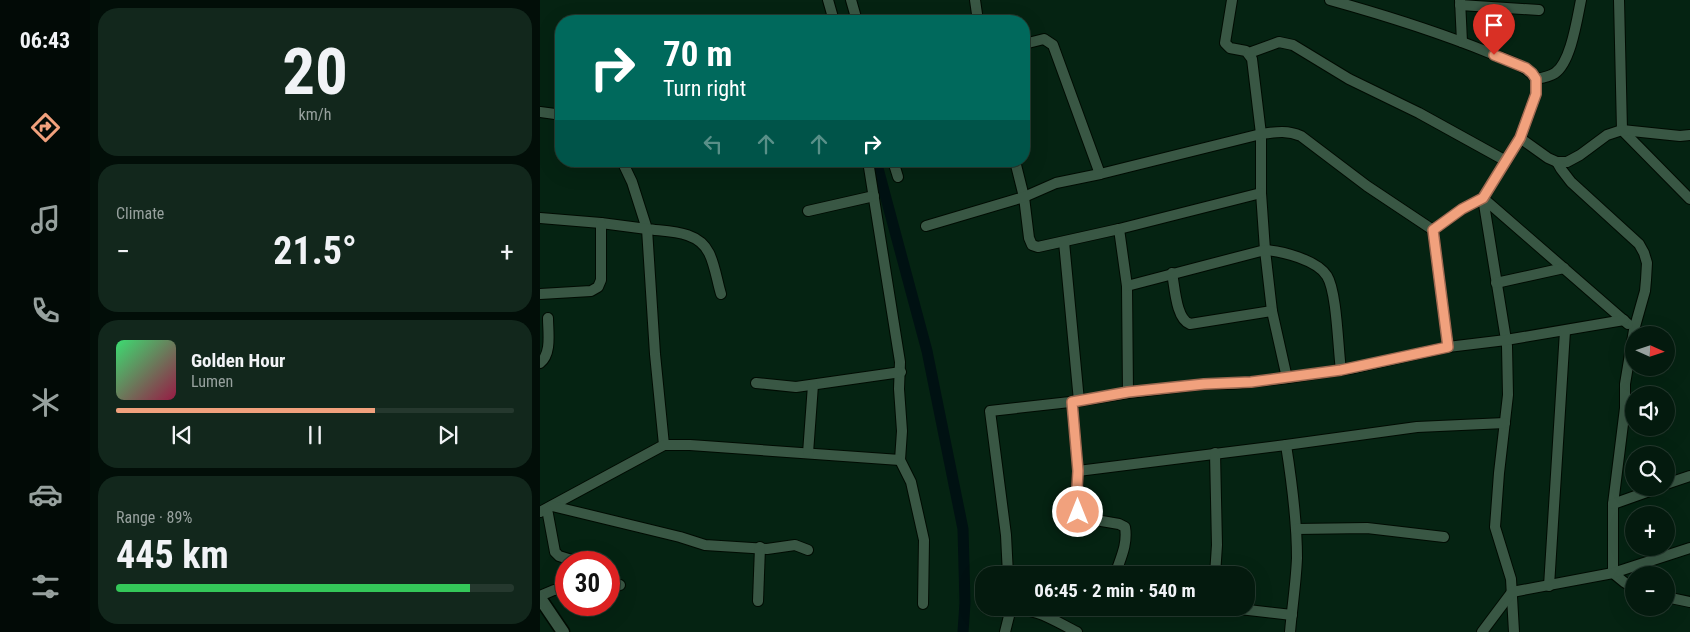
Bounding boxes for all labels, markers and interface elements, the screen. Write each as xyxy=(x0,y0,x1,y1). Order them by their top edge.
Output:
pin xyxy=(1473,4,1515,55)
icon: arrive xyxy=(1480,11,1508,39)
text: 06:43 xyxy=(20,28,70,53)
text: 20 xyxy=(282,34,348,110)
text: 70 m xyxy=(663,34,732,75)
icon: right xyxy=(580,35,645,100)
text: Turn right xyxy=(663,76,746,101)
text: km/h xyxy=(299,105,331,124)
icon: directions xyxy=(28,110,63,145)
icon: left xyxy=(699,130,727,158)
icon: ahead xyxy=(752,130,780,158)
icon: ahead xyxy=(805,130,833,158)
icon: right xyxy=(858,130,886,158)
icon: music xyxy=(28,202,63,237)
text: Climate xyxy=(116,204,164,223)
text: 21.5° xyxy=(273,229,357,273)
text: − xyxy=(116,235,130,268)
text: + xyxy=(500,235,514,268)
icon: phone xyxy=(28,293,63,328)
north arrow xyxy=(1625,326,1675,376)
map controls xyxy=(1625,326,1675,616)
text: Golden Hour xyxy=(191,349,285,372)
text: Lumen xyxy=(191,372,233,391)
icon: climate xyxy=(28,385,63,420)
button: sound xyxy=(1625,386,1675,436)
icon: previous xyxy=(168,421,196,449)
icon: pause xyxy=(301,421,329,449)
icon: next xyxy=(434,421,462,449)
button: search xyxy=(1625,446,1675,496)
icon: car xyxy=(28,477,63,512)
position arrow xyxy=(1051,485,1103,537)
button: + xyxy=(1625,506,1675,556)
text: Range · 89% xyxy=(116,508,192,527)
text: 445 km xyxy=(116,533,229,577)
speed limit sign: 30 xyxy=(555,551,620,616)
button: − xyxy=(1625,566,1675,616)
icon: filters xyxy=(28,569,63,604)
text: 06:45 · 2 min · 540 m xyxy=(1034,579,1196,602)

